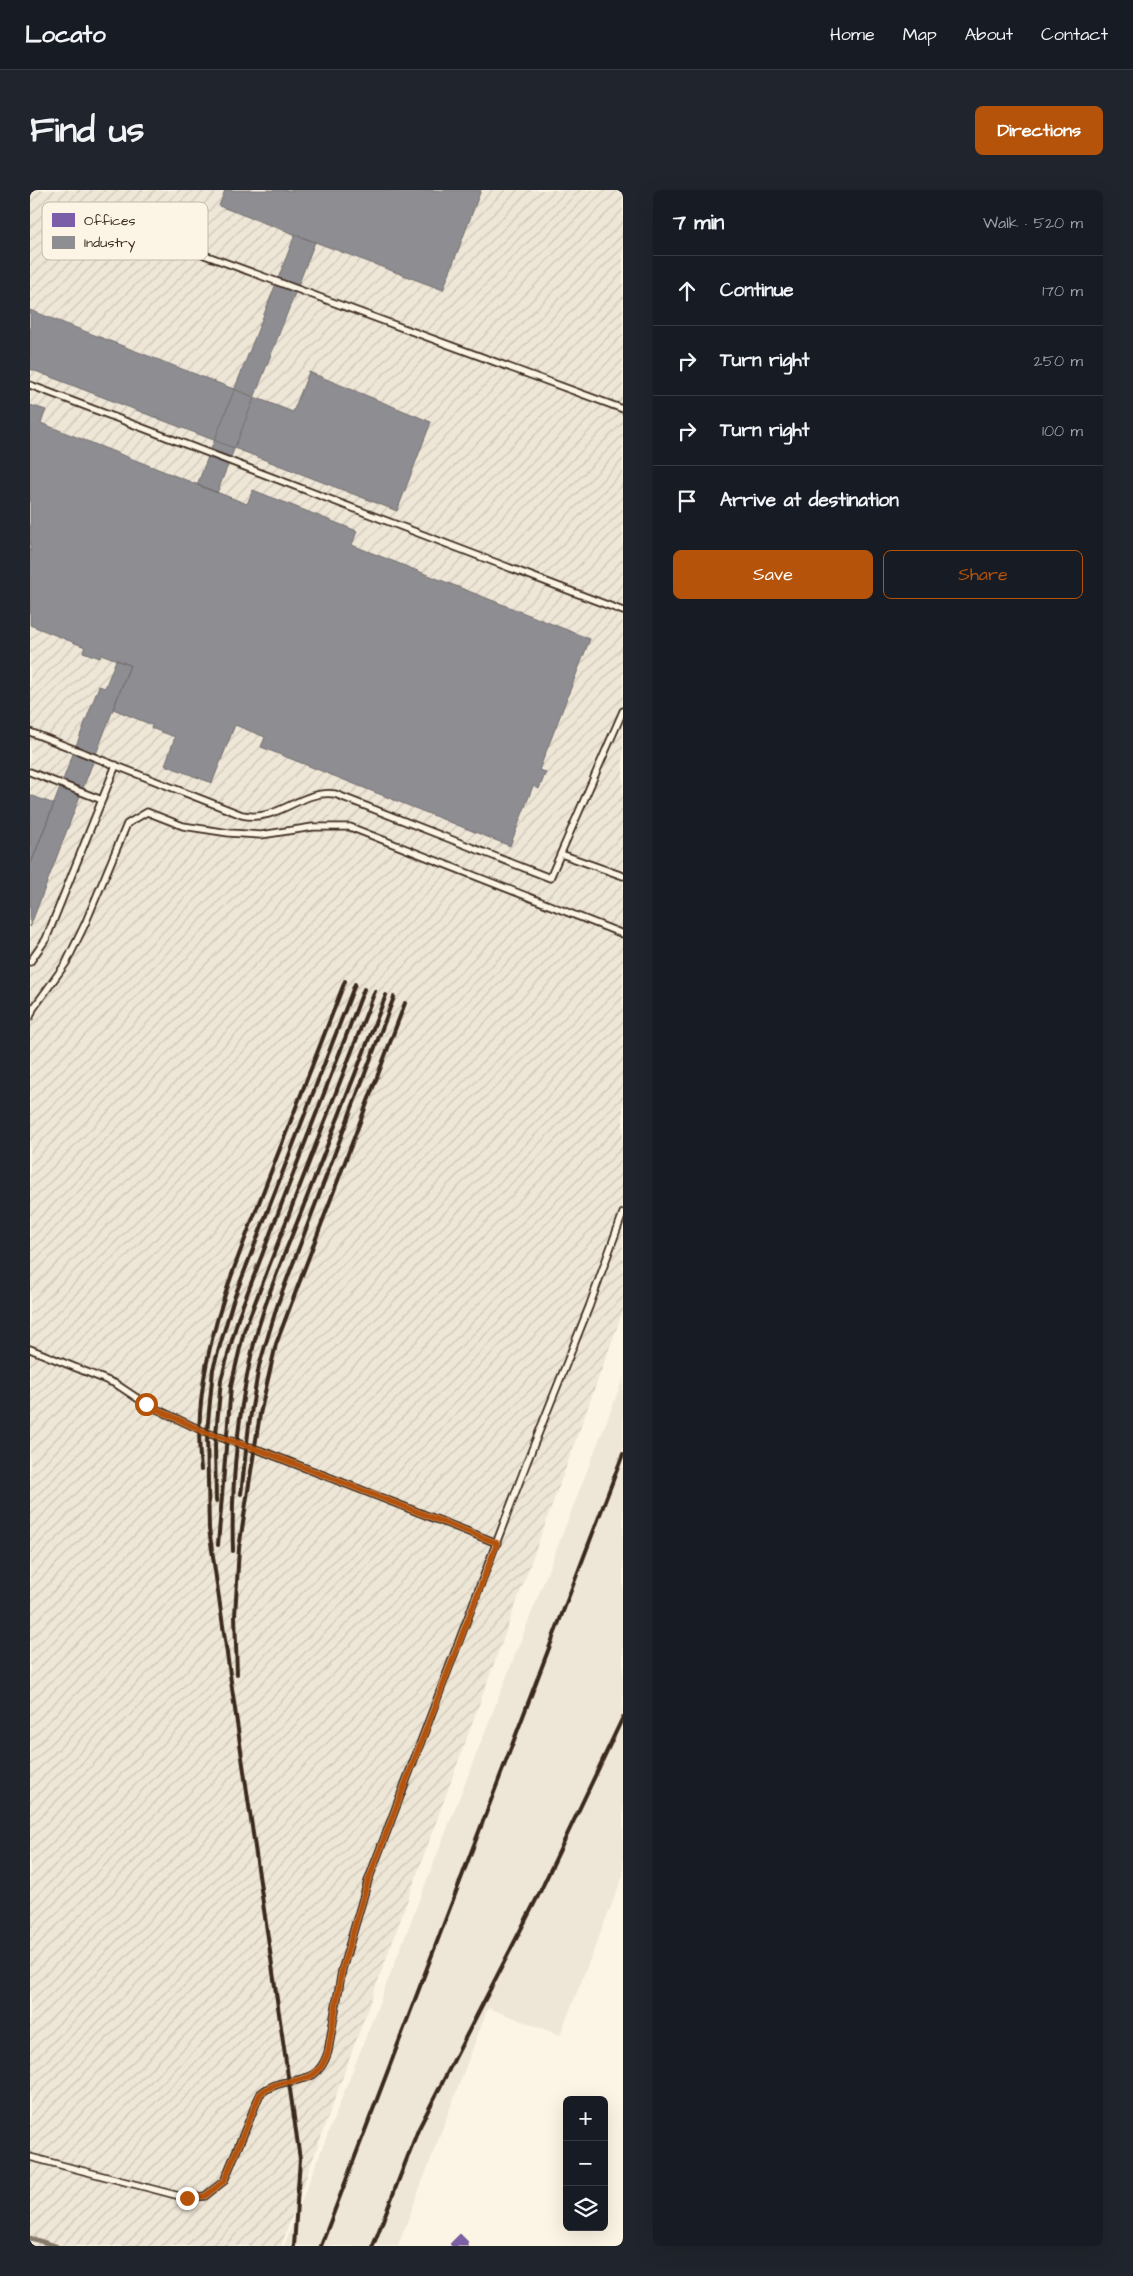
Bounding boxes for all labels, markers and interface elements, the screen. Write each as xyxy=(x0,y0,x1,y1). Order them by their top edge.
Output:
text: Locato xyxy=(25,18,106,52)
text: Home xyxy=(830,22,875,47)
text: Map xyxy=(903,22,937,47)
text: About xyxy=(965,22,1013,47)
text: Contact xyxy=(1041,22,1108,47)
text: Find us xyxy=(30,106,144,155)
button: Directions xyxy=(975,106,1103,155)
legend xyxy=(42,202,208,260)
text: 7 min xyxy=(673,208,724,237)
text: Offices xyxy=(84,211,136,231)
text: Walk · 520 m xyxy=(983,212,1083,234)
text: Industry xyxy=(84,233,136,253)
icon: ahead xyxy=(673,277,701,305)
text: Continue xyxy=(720,277,794,304)
text: 170 m xyxy=(1042,280,1083,302)
icon: right xyxy=(673,347,701,375)
text: Turn right xyxy=(720,347,809,374)
text: 250 m xyxy=(1034,350,1083,372)
icon: right xyxy=(673,417,701,445)
text: Turn right xyxy=(720,417,809,444)
text: 100 m xyxy=(1042,420,1083,442)
icon: arrive xyxy=(673,487,701,515)
text: Arrive at destination xyxy=(720,487,899,514)
button: Save xyxy=(673,550,873,599)
button: Share xyxy=(883,550,1083,599)
route start xyxy=(135,1393,158,1416)
map controls xyxy=(563,2096,608,2231)
button: + xyxy=(563,2096,608,2141)
button: − xyxy=(563,2141,608,2186)
button: layers xyxy=(563,2186,608,2231)
route end xyxy=(176,2187,199,2210)

